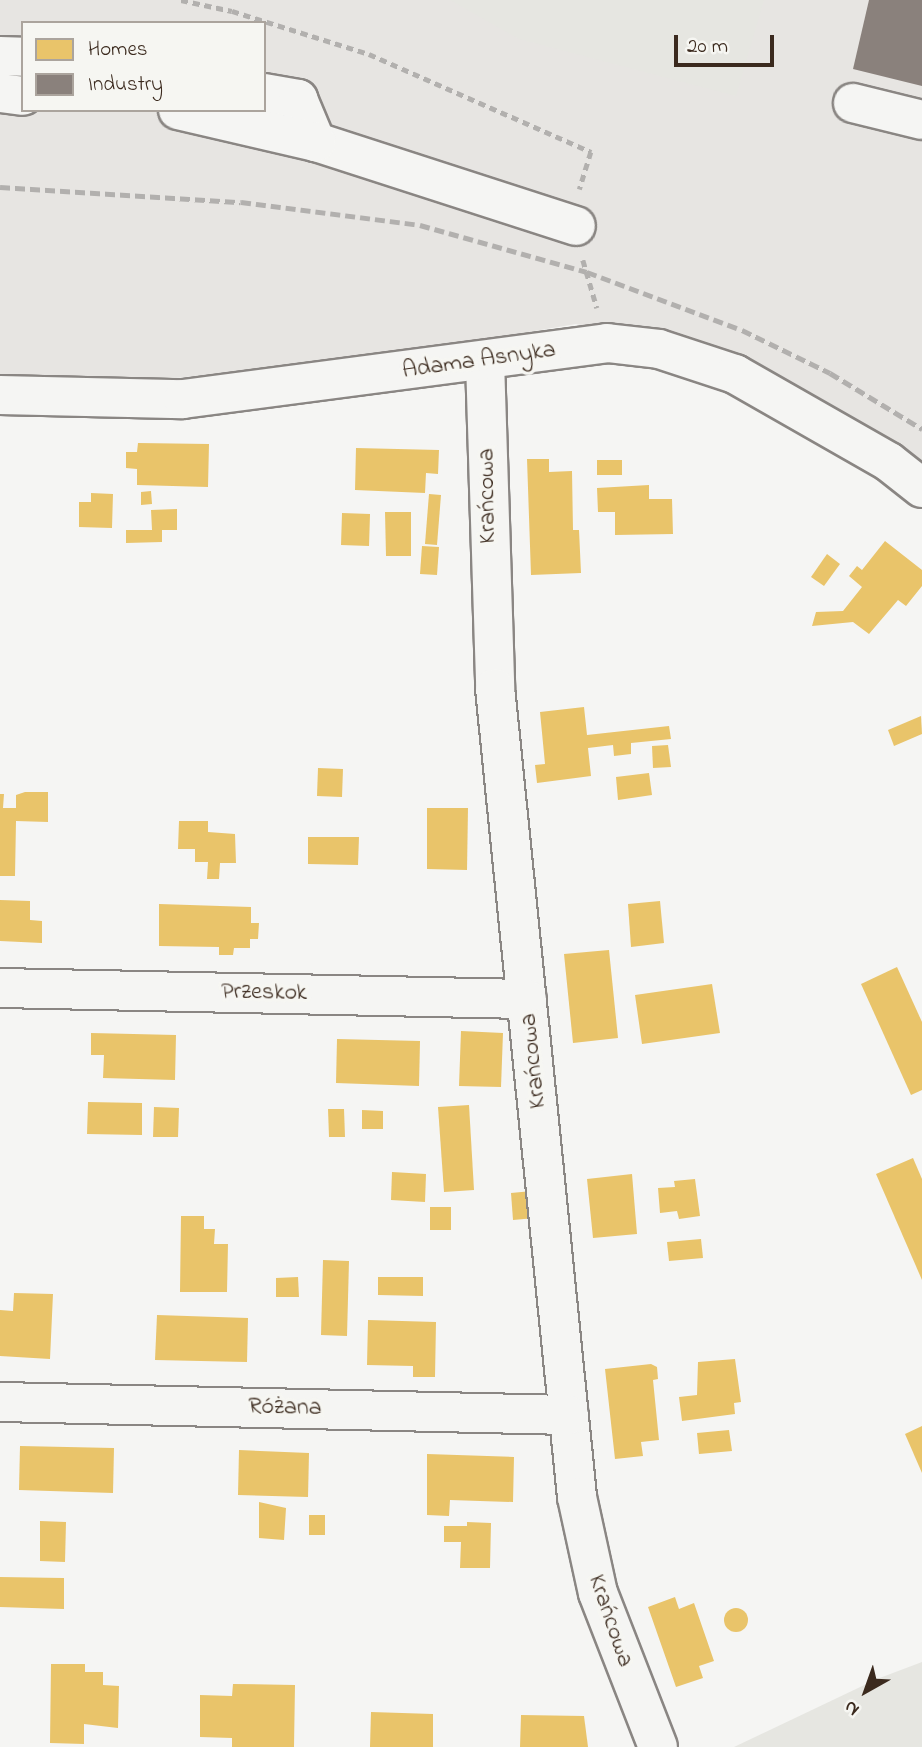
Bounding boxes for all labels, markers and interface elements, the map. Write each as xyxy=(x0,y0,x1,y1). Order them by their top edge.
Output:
legend xyxy=(21,21,266,112)
scale bar xyxy=(677,21,777,65)
text: 20 m xyxy=(687,32,728,62)
text: Homes xyxy=(88,35,148,65)
text: Industry xyxy=(88,70,163,100)
street label: Adama Asnyka xyxy=(401,336,557,386)
street label: Krańcowa xyxy=(473,448,503,544)
street label: Przeskok xyxy=(221,978,307,1008)
street label: Krańcowa xyxy=(515,1012,553,1110)
street label: Różana xyxy=(248,1393,322,1423)
street label: Krańcowa xyxy=(581,1571,639,1671)
north arrow xyxy=(831,1656,901,1726)
text: N xyxy=(839,1693,866,1722)

